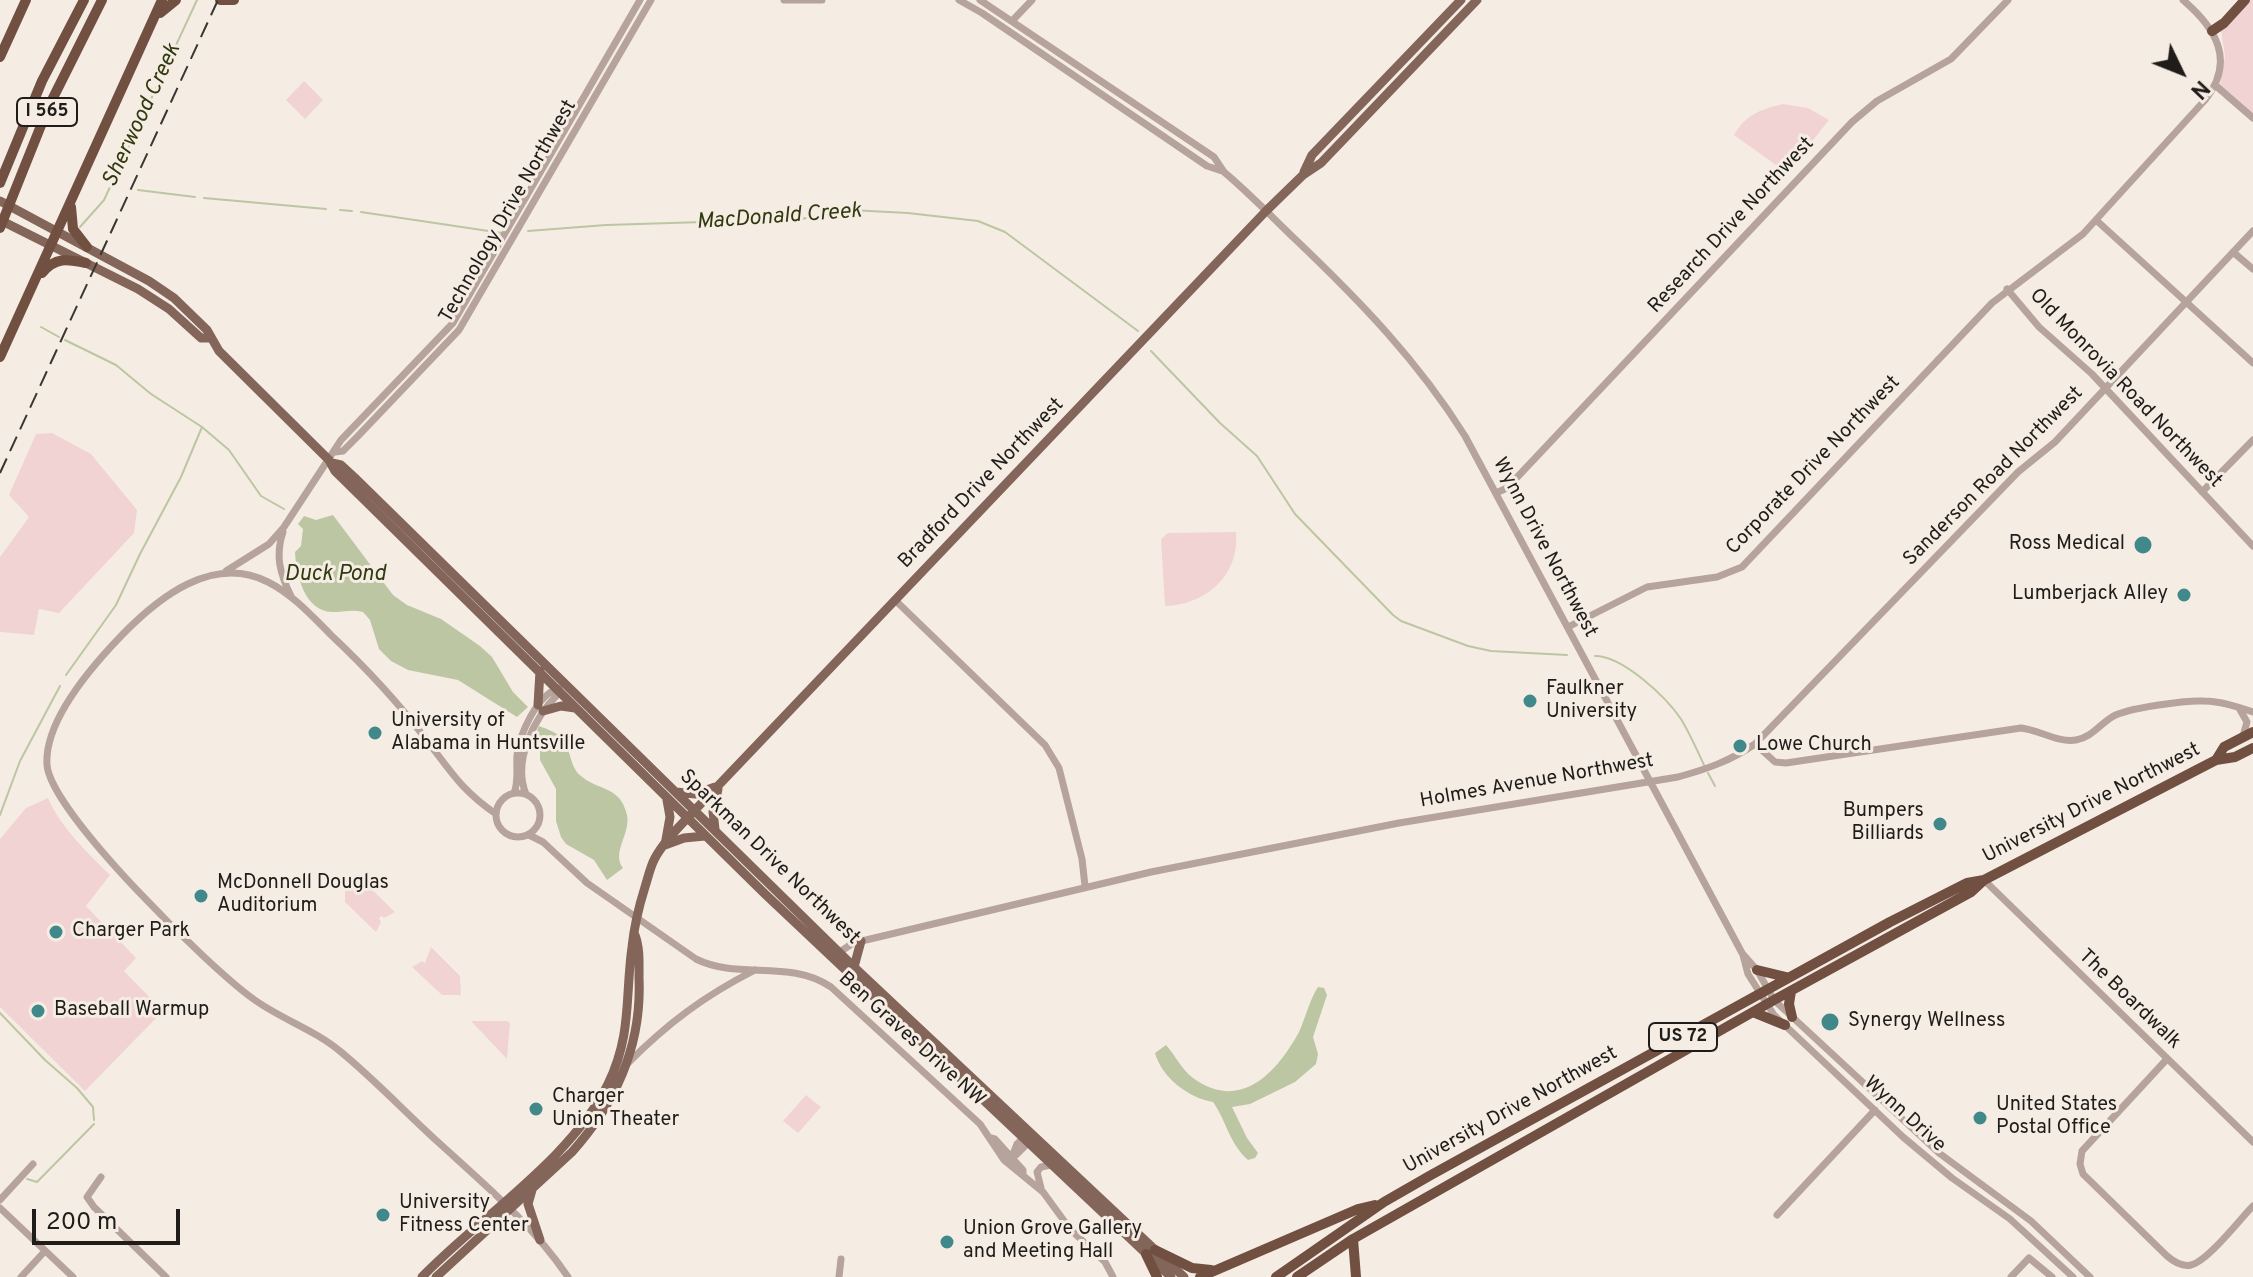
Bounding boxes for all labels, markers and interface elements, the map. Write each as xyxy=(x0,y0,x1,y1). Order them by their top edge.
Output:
north arrow xyxy=(2141,32,2221,112)
water label: Sherwood Creek xyxy=(98,40,188,192)
text: N xyxy=(2184,74,2214,104)
street label: Technology Drive Northwest xyxy=(435,96,583,328)
road number: I 565 xyxy=(17,98,77,126)
street label: Research Drive Northwest xyxy=(1644,133,1820,319)
water label: MacDonald Creek xyxy=(696,199,862,237)
street label: Old Monrovia Road Northwest xyxy=(2024,285,2226,493)
street label: Corporate Drive Northwest xyxy=(1722,371,1906,561)
street label: Sanderson Road Northwest xyxy=(1899,382,2089,572)
street label: Bradford Drive Northwest xyxy=(894,394,1070,574)
street label: Wynn Drive Northwest xyxy=(1486,454,1602,642)
place label: Ross Medical xyxy=(2009,533,2125,557)
marker: Ross Medical xyxy=(2132,534,2154,556)
water label: Duck Pond xyxy=(284,563,386,589)
place label: Lumberjack Alley xyxy=(2012,583,2168,607)
marker: Lumberjack Alley xyxy=(2175,586,2193,604)
place label: Faulkner University xyxy=(1546,678,1637,725)
marker: Faulkner University xyxy=(1521,692,1539,710)
place label: University of Alabama in Huntsville xyxy=(391,710,585,757)
marker: University of Alabama in Huntsville xyxy=(366,724,384,742)
place label: Lowe Church xyxy=(1756,734,1872,758)
marker: Lowe Church xyxy=(1731,737,1749,755)
street label: University Drive Northwest xyxy=(1979,739,2205,869)
street label: Holmes Avenue Northwest xyxy=(1418,750,1656,814)
street label: Sparkman Drive Northwest xyxy=(674,765,864,951)
place label: Bumpers Billiards xyxy=(1843,800,1924,847)
marker: Bumpers Billiards xyxy=(1931,815,1949,833)
place label: McDonnell Douglas Auditorium xyxy=(217,872,389,919)
marker: McDonnell Douglas Auditorium xyxy=(192,887,210,905)
place label: Charger Park xyxy=(72,920,190,944)
marker: Charger Park xyxy=(47,923,65,941)
street label: The Boardwalk xyxy=(2073,945,2185,1055)
street label: Ben Graves Drive NW xyxy=(833,968,989,1112)
place label: Baseball Warmup xyxy=(54,999,209,1023)
marker: Baseball Warmup xyxy=(29,1002,47,1020)
place label: Synergy Wellness xyxy=(1848,1010,2005,1034)
marker: Synergy Wellness xyxy=(1819,1011,1841,1033)
road number: US 72 xyxy=(1649,1023,1717,1051)
street label: University Drive Northwest xyxy=(1400,1042,1622,1180)
street label: Wynn Drive xyxy=(1858,1072,1950,1158)
place label: Charger Union Theater xyxy=(552,1086,679,1133)
place label: United States Postal Office xyxy=(1996,1094,2117,1141)
marker: Charger Union Theater xyxy=(527,1100,545,1118)
marker: United States Postal Office xyxy=(1971,1109,1989,1127)
place label: University Fitness Center xyxy=(399,1192,529,1239)
scale bar xyxy=(36,1193,184,1243)
marker: University Fitness Center xyxy=(374,1206,392,1224)
text: 200 m xyxy=(46,1208,117,1238)
place label: Union Grove Gallery and Meeting Hall xyxy=(963,1218,1142,1265)
marker: Union Grove Gallery and Meeting Hall xyxy=(938,1233,956,1251)

